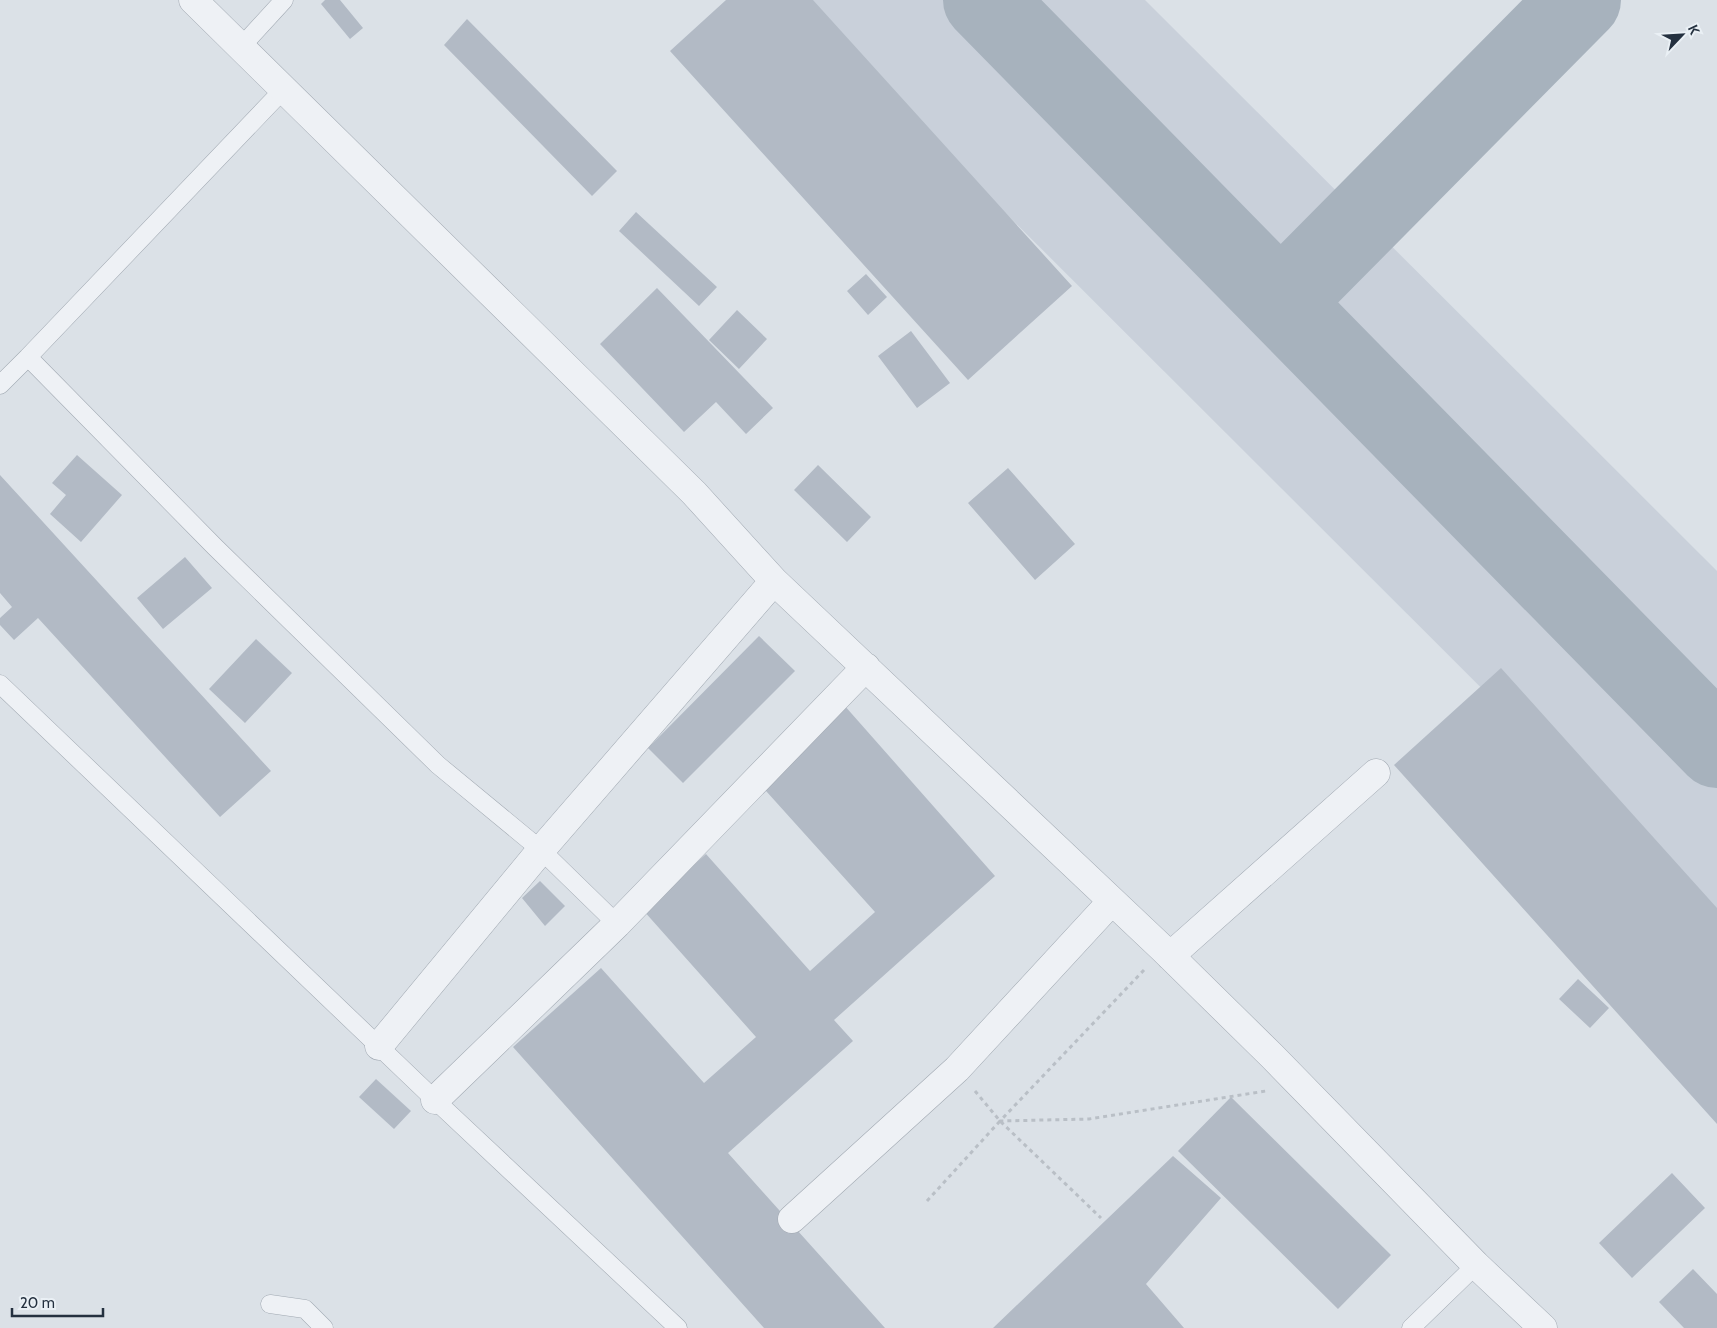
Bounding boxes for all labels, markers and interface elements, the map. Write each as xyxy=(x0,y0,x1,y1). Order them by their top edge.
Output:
north arrow xyxy=(1657,10,1707,60)
text: K xyxy=(1684,22,1704,37)
scale bar xyxy=(12,1286,104,1318)
text: 20 m xyxy=(20,1294,55,1312)

